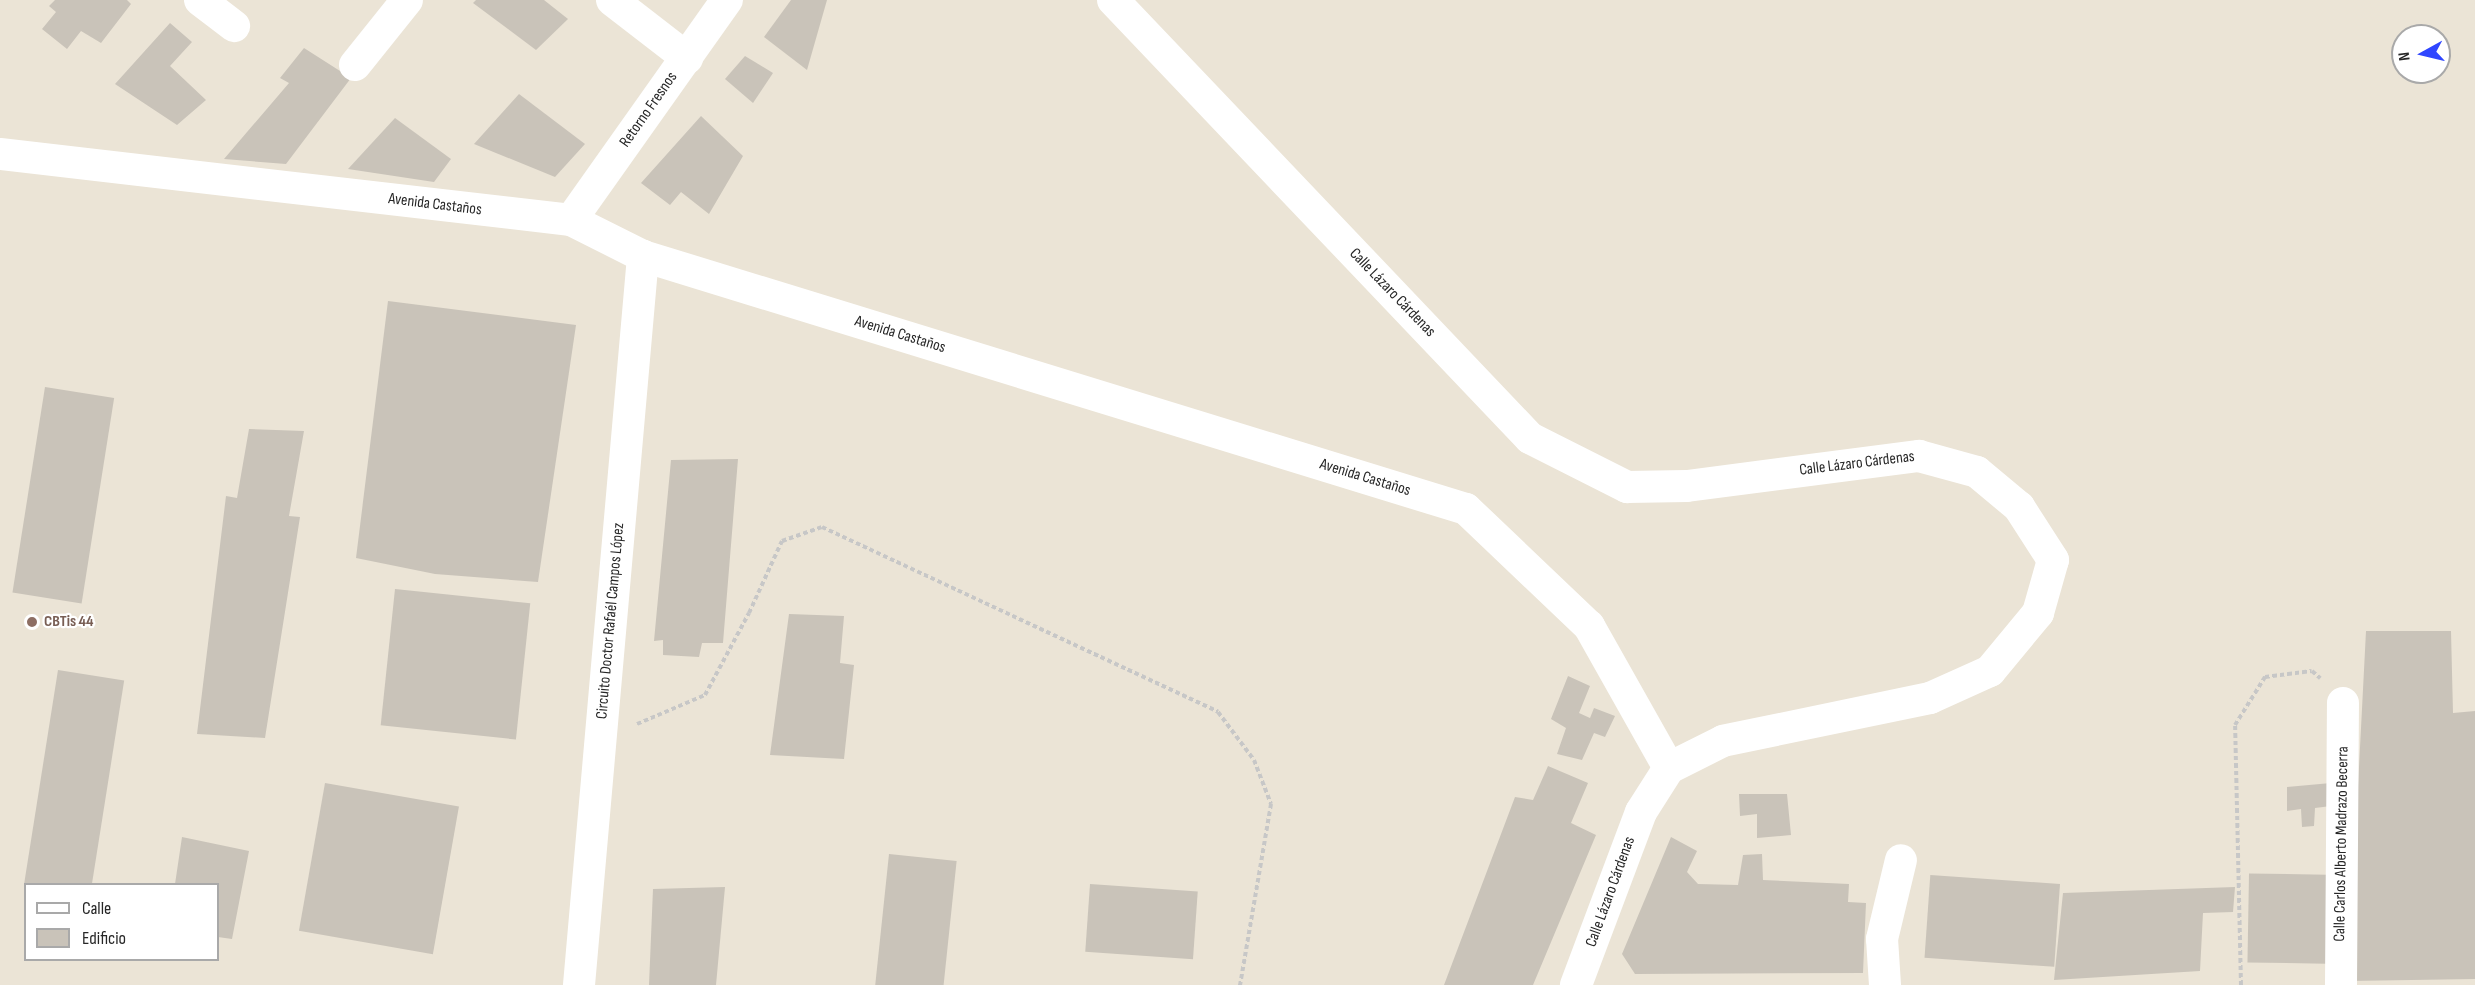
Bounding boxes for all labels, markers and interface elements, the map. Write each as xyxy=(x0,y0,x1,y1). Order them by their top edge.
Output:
north arrow xyxy=(2391,24,2451,84)
text: N xyxy=(2395,51,2415,62)
street label: Retorno Fresnos xyxy=(616,69,682,151)
street label: Avenida Castaños xyxy=(387,190,483,220)
street label: Calle Lázaro Cárdenas xyxy=(1345,245,1439,341)
street label: Avenida Castaños xyxy=(852,312,948,358)
street label: Calle Lázaro Cárdenas xyxy=(1798,447,1916,481)
street label: Avenida Castaños xyxy=(1317,455,1413,501)
street label: Circuito Doctor Rafaél Campos López xyxy=(593,522,629,720)
place label: CBTis 44 xyxy=(44,612,93,632)
marker: CBTis 44 xyxy=(25,615,39,629)
street label: Calle Carlos Alberto Madrazo Becerra xyxy=(2331,746,2353,942)
street label: Calle Lázaro Cárdenas xyxy=(1582,834,1640,950)
legend xyxy=(24,883,219,961)
text: Calle xyxy=(82,898,111,919)
text: Edificio xyxy=(82,928,126,949)

